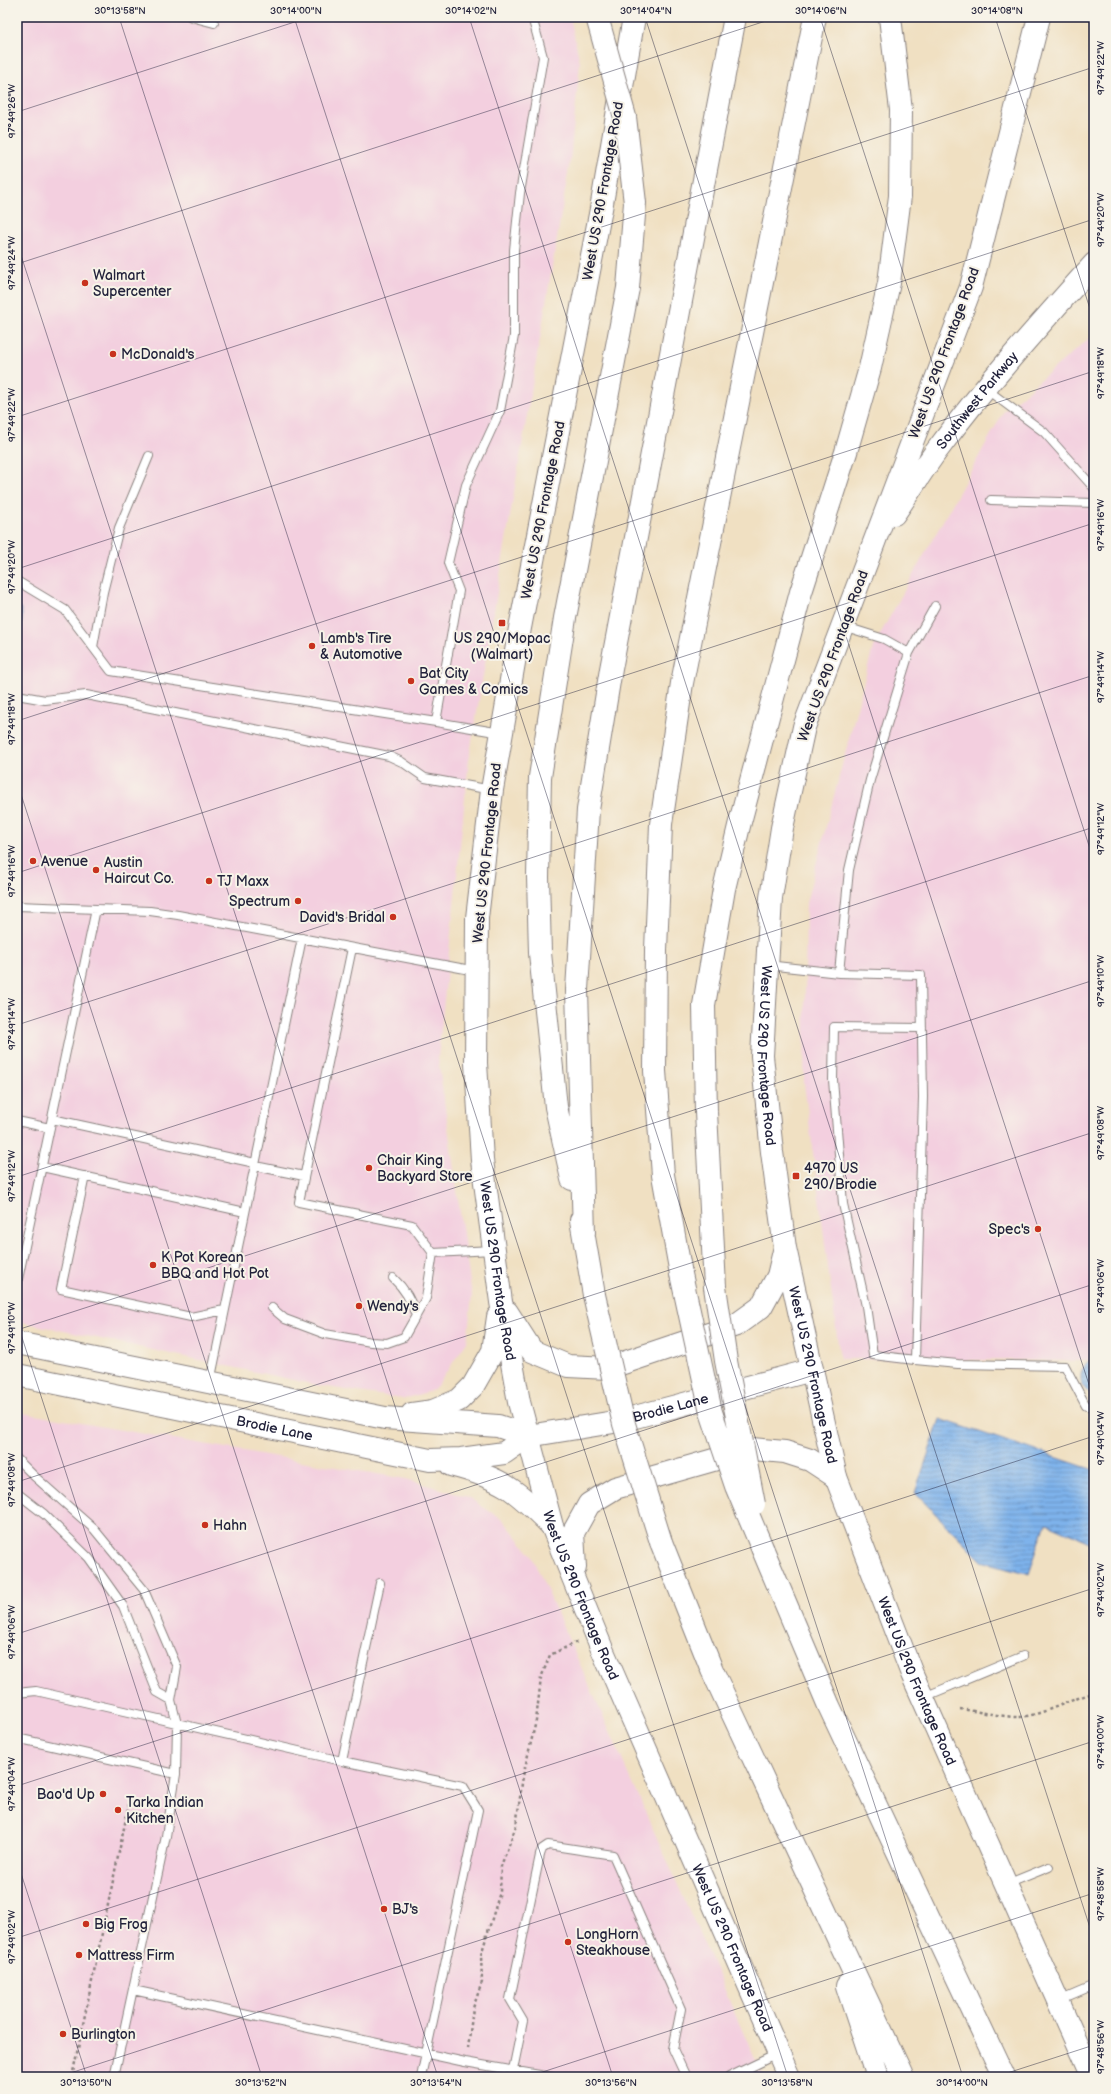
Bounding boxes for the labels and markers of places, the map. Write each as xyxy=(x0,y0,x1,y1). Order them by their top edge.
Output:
place label: Walmart Supercenter xyxy=(93,267,172,300)
marker: Walmart Supercenter xyxy=(80,278,90,288)
place label: McDonald's xyxy=(121,346,195,363)
marker: McDonald's xyxy=(108,349,118,359)
marker: US 290/Mopac (Walmart) xyxy=(497,618,507,628)
place label: Lamb's Tire & Automotive xyxy=(320,630,402,663)
place label: US 290/Mopac (Walmart) xyxy=(454,630,550,663)
marker: Lamb's Tire & Automotive xyxy=(307,641,317,651)
place label: Bat City Games & Comics xyxy=(419,665,528,698)
marker: Bat City Games & Comics xyxy=(406,676,416,686)
place label: Avenue xyxy=(41,853,88,870)
place label: Austin Haircut Co. xyxy=(104,854,174,887)
marker: Avenue xyxy=(28,856,38,866)
marker: Austin Haircut Co. xyxy=(91,865,101,875)
place label: TJ Maxx xyxy=(217,873,269,890)
marker: TJ Maxx xyxy=(204,876,214,886)
place label: Spectrum xyxy=(229,893,290,910)
marker: Spectrum xyxy=(293,896,303,906)
place label: David's Bridal xyxy=(299,909,385,926)
marker: David's Bridal xyxy=(388,912,398,922)
place label: Chair King Backyard Store xyxy=(377,1152,473,1185)
place label: 4970 US 290/Brodie xyxy=(804,1160,877,1193)
marker: Chair King Backyard Store xyxy=(364,1163,374,1173)
marker: 4970 US 290/Brodie xyxy=(791,1171,801,1181)
place label: Spec's xyxy=(989,1221,1030,1238)
marker: Spec's xyxy=(1033,1224,1043,1234)
place label: K Pot Korean BBQ and Hot Pot xyxy=(161,1249,270,1282)
marker: K Pot Korean BBQ and Hot Pot xyxy=(148,1260,158,1270)
place label: Wendy's xyxy=(367,1298,419,1315)
marker: Wendy's xyxy=(354,1301,364,1311)
place label: Hahn xyxy=(213,1517,247,1534)
marker: Hahn xyxy=(200,1520,210,1530)
place label: Bao'd Up xyxy=(37,1786,95,1803)
marker: Bao'd Up xyxy=(98,1789,108,1799)
place label: Tarka Indian Kitchen xyxy=(126,1794,204,1827)
marker: Tarka Indian Kitchen xyxy=(113,1805,123,1815)
place label: BJ's xyxy=(392,1901,418,1918)
marker: BJ's xyxy=(379,1904,389,1914)
place label: Big Frog xyxy=(94,1916,148,1933)
marker: Big Frog xyxy=(81,1919,91,1929)
place label: LongHorn Steakhouse xyxy=(576,1926,650,1959)
marker: LongHorn Steakhouse xyxy=(563,1937,573,1947)
place label: Mattress Firm xyxy=(87,1947,175,1964)
marker: Mattress Firm xyxy=(74,1950,84,1960)
place label: Burlington xyxy=(71,2026,136,2043)
marker: Burlington xyxy=(58,2029,68,2039)

